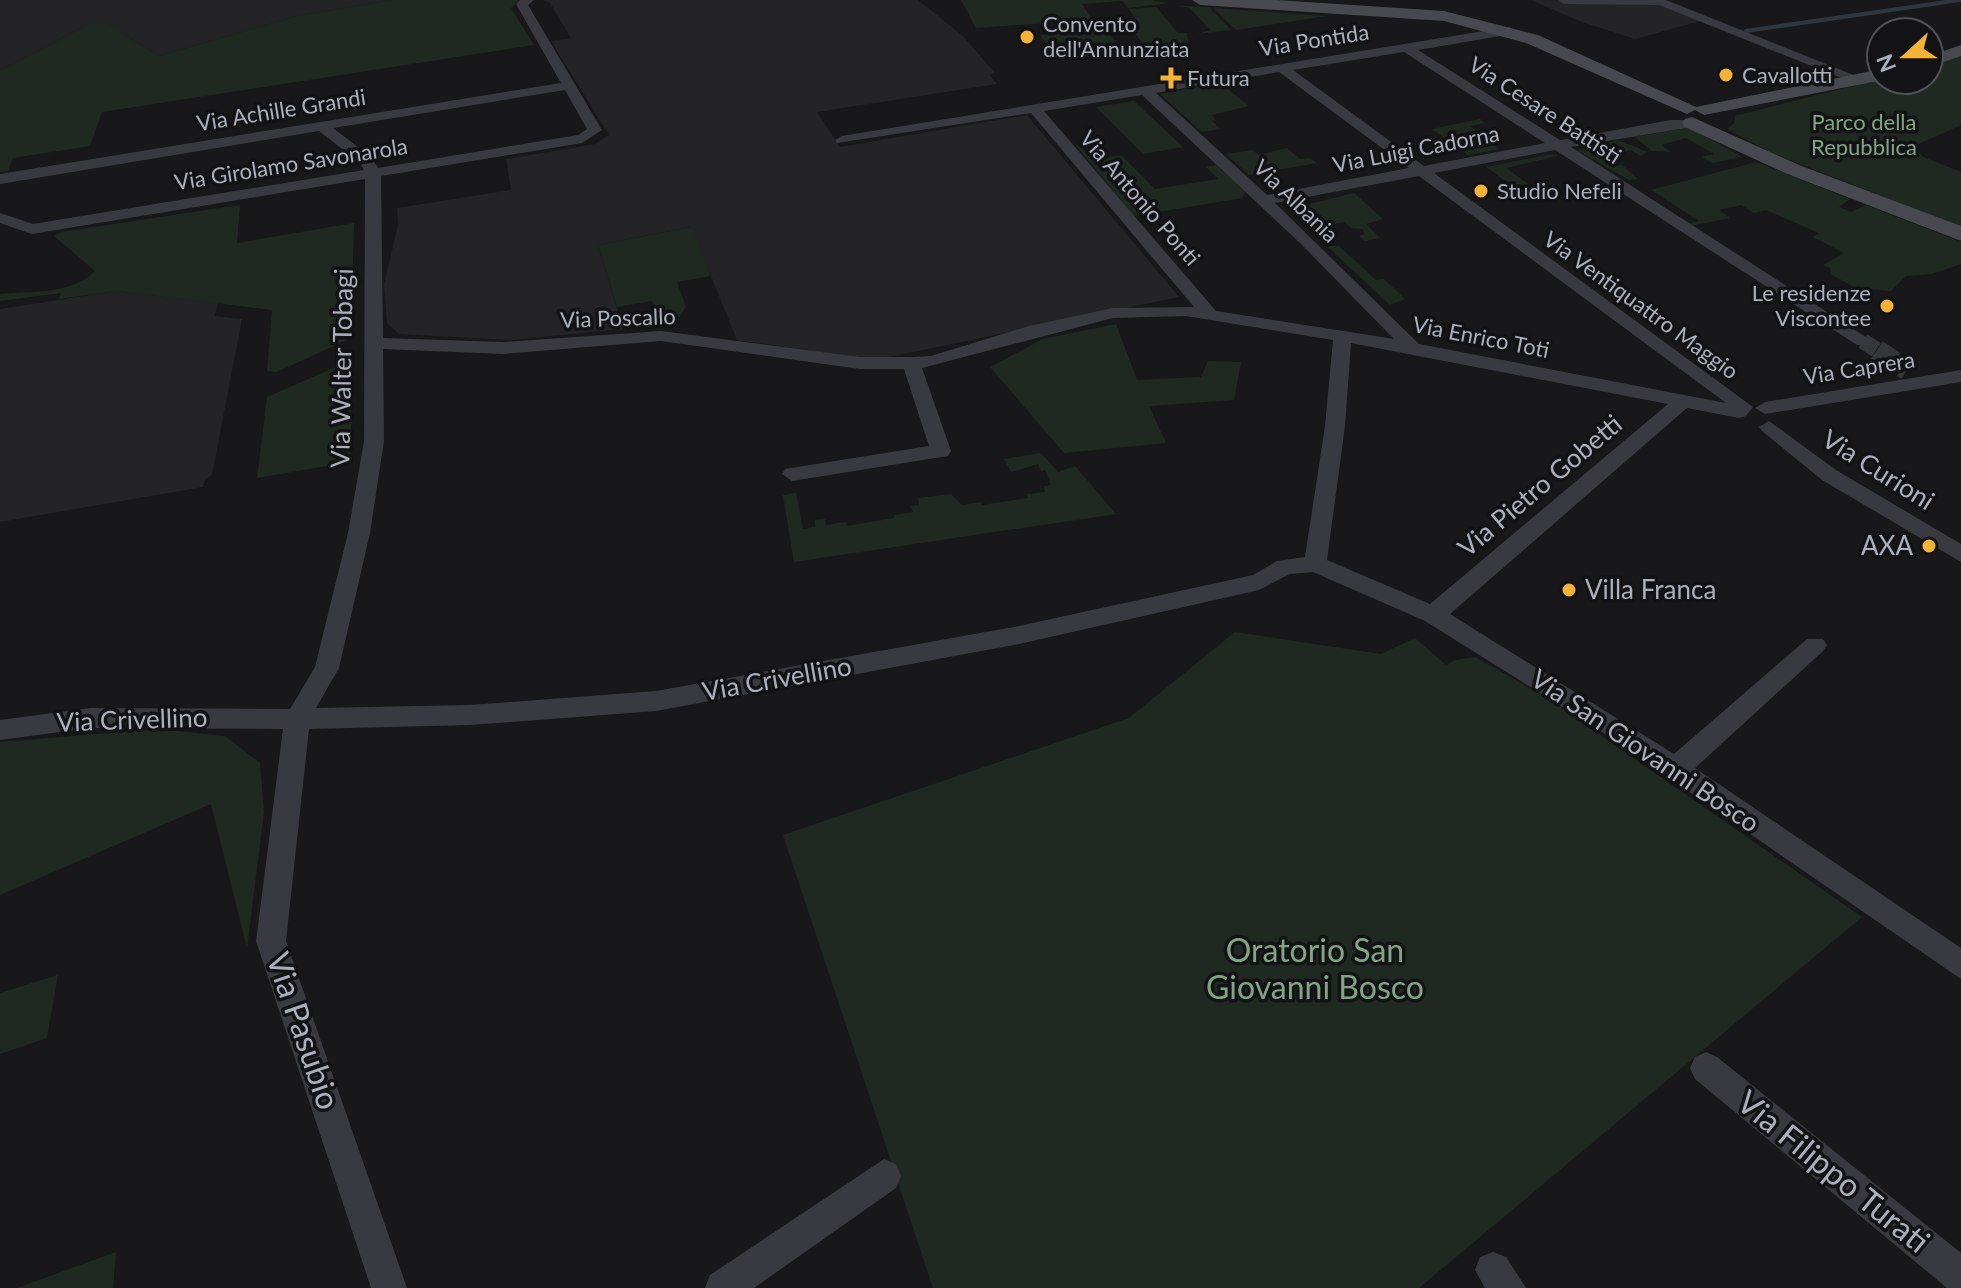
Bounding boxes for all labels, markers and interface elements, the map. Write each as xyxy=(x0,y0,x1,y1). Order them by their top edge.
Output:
place label: Convento dell'Annunziata xyxy=(1043,10,1189,62)
north arrow xyxy=(1865,16,1945,96)
street label: Via Pontida xyxy=(1257,18,1371,62)
marker: Convento dell'Annunziata xyxy=(1018,28,1036,46)
street label: Via Cesare Battisti xyxy=(1464,50,1627,169)
text: N xyxy=(1870,51,1902,76)
place label: Cavallotti xyxy=(1742,61,1833,88)
place label: Futura xyxy=(1187,64,1250,91)
marker: Cavallotti xyxy=(1717,66,1735,84)
marker: Futura xyxy=(1162,69,1180,87)
street label: Via Achille Grandi xyxy=(194,83,367,136)
park label: Parco della Repubblica xyxy=(1811,108,1917,160)
street label: Via Luigi Cadorna xyxy=(1330,119,1501,178)
street label: Via Antonio Ponti xyxy=(1075,125,1206,271)
street label: Via Girolamo Savonarola xyxy=(172,132,409,195)
street label: Via Albania xyxy=(1248,153,1344,248)
place label: Studio Nefeli xyxy=(1497,177,1622,204)
marker: Studio Nefeli xyxy=(1472,182,1490,200)
street label: Via Ventiquattro Maggio xyxy=(1539,225,1744,384)
street label: Via Walter Tobagi xyxy=(323,268,359,468)
place label: Le residenze Viscontee xyxy=(1752,279,1871,331)
marker: Le residenze Viscontee xyxy=(1878,297,1896,315)
street label: Via Poscallo xyxy=(560,302,676,333)
street label: Via Enrico Toti xyxy=(1410,310,1552,363)
street label: Via Caprera xyxy=(1801,345,1917,390)
street label: Via Pietro Gobetti xyxy=(1451,407,1628,563)
street label: Via Curioni xyxy=(1817,422,1941,516)
place label: AXA xyxy=(1861,529,1913,561)
marker: AXA xyxy=(1920,537,1938,555)
place label: Villa Franca xyxy=(1585,573,1716,605)
marker: Villa Franca xyxy=(1560,581,1578,599)
street label: Via Crivellino xyxy=(700,649,854,707)
street label: Via San Giovanni Bosco xyxy=(1525,662,1766,838)
street label: Via Crivellino xyxy=(56,700,208,738)
park label: Oratorio San Giovanni Bosco xyxy=(1206,930,1424,1006)
street label: Via Pasubio xyxy=(259,947,349,1114)
street label: Via Filippo Turati xyxy=(1730,1081,1938,1260)

